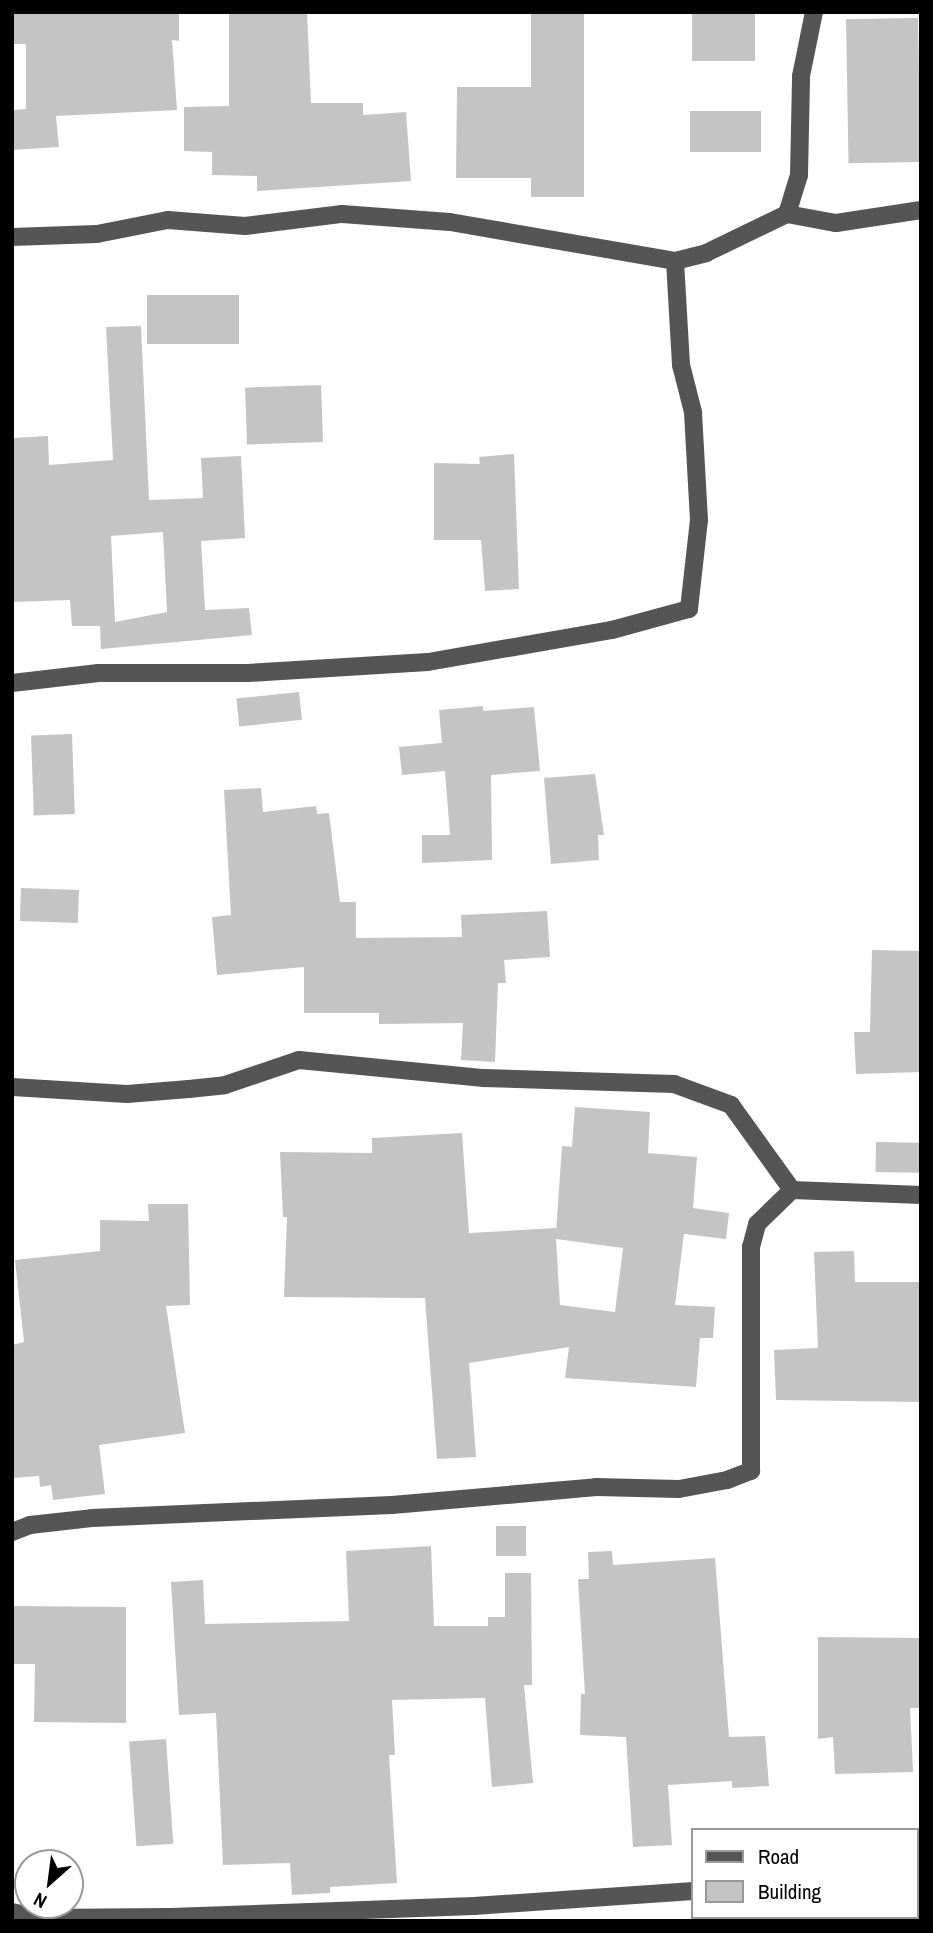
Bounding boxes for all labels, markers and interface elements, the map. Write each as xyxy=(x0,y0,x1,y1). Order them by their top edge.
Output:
legend xyxy=(692,1828,919,1919)
text: Road xyxy=(758,1842,799,1871)
north arrow xyxy=(14,1849,84,1919)
text: Building xyxy=(758,1877,821,1906)
text: N xyxy=(29,1887,51,1915)

